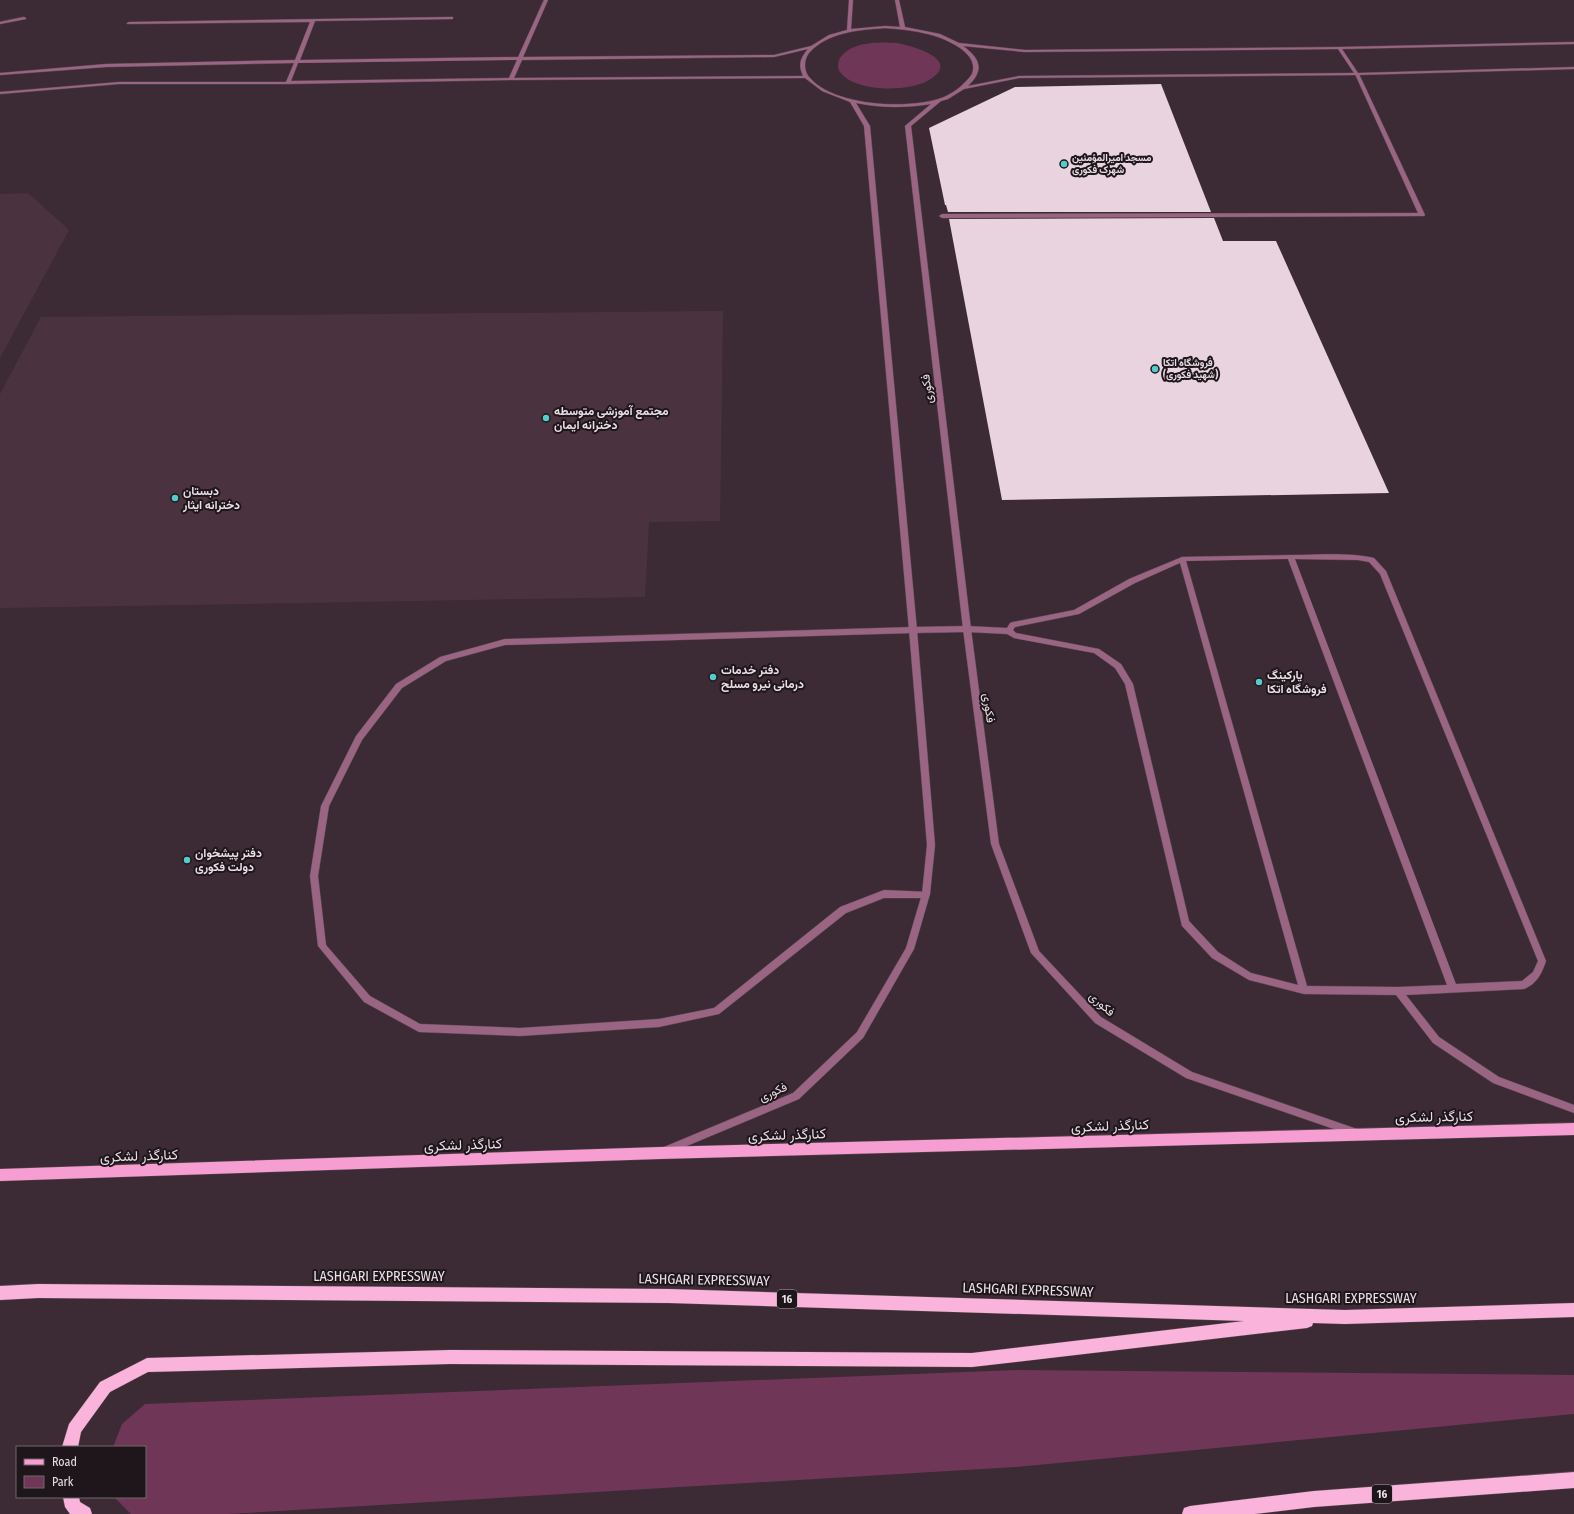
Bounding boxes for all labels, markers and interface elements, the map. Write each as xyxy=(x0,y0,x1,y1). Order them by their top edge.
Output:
place label: مسجد امیرالمؤمنین شهرک فکوری xyxy=(1072,152,1152,176)
marker: مسجد امیرالمؤمنین شهرک فکوری xyxy=(1059,159,1069,169)
place label: فروشگاه اتکا (شهید فکوری) xyxy=(1163,357,1218,381)
marker: فروشگاه اتکا (شهید فکوری) xyxy=(1150,364,1160,374)
street label: فکوری xyxy=(918,373,937,405)
place label: مجتمع آموزشی متوسطه دخترانه ایمان xyxy=(554,404,669,433)
marker: مجتمع آموزشی متوسطه دخترانه ایمان xyxy=(541,413,551,423)
place label: دبستان دخترانه ایثار xyxy=(182,484,240,513)
marker: دبستان دخترانه ایثار xyxy=(170,493,180,503)
place label: دفتر خدمات درمانی نیرو مسلح xyxy=(721,663,804,692)
place label: پارکینگ فروشگاه اتکا xyxy=(1267,668,1327,697)
marker: دفتر خدمات درمانی نیرو مسلح xyxy=(708,672,718,682)
marker: پارکینگ فروشگاه اتکا xyxy=(1254,677,1264,687)
street label: فکوری xyxy=(979,692,998,724)
place label: دفتر پیشخوان دولت فکوری xyxy=(195,846,262,875)
marker: دفتر پیشخوان دولت فکوری xyxy=(182,855,192,865)
street label: فکوری xyxy=(1086,989,1118,1020)
street label: فکوری xyxy=(757,1080,790,1105)
street label: کنارگذر لشکری xyxy=(1395,1108,1473,1126)
street label: کنارگذر لشکری xyxy=(1071,1116,1149,1136)
street label: کنارگذر لشکری xyxy=(748,1125,826,1145)
street label: کنارگذر لشکری xyxy=(424,1135,502,1155)
street label: کنارگذر لشکری xyxy=(100,1146,178,1166)
street label: LASHGARI EXPRESSWAY xyxy=(313,1268,445,1285)
street label: LASHGARI EXPRESSWAY xyxy=(638,1270,770,1290)
street label: LASHGARI EXPRESSWAY xyxy=(962,1279,1094,1301)
road number: 16 xyxy=(777,1290,797,1308)
street label: LASHGARI EXPRESSWAY xyxy=(1285,1290,1417,1307)
legend xyxy=(16,1446,146,1498)
text: Road xyxy=(52,1455,77,1469)
text: Park xyxy=(52,1475,74,1489)
road number: 16 xyxy=(1372,1485,1392,1503)

